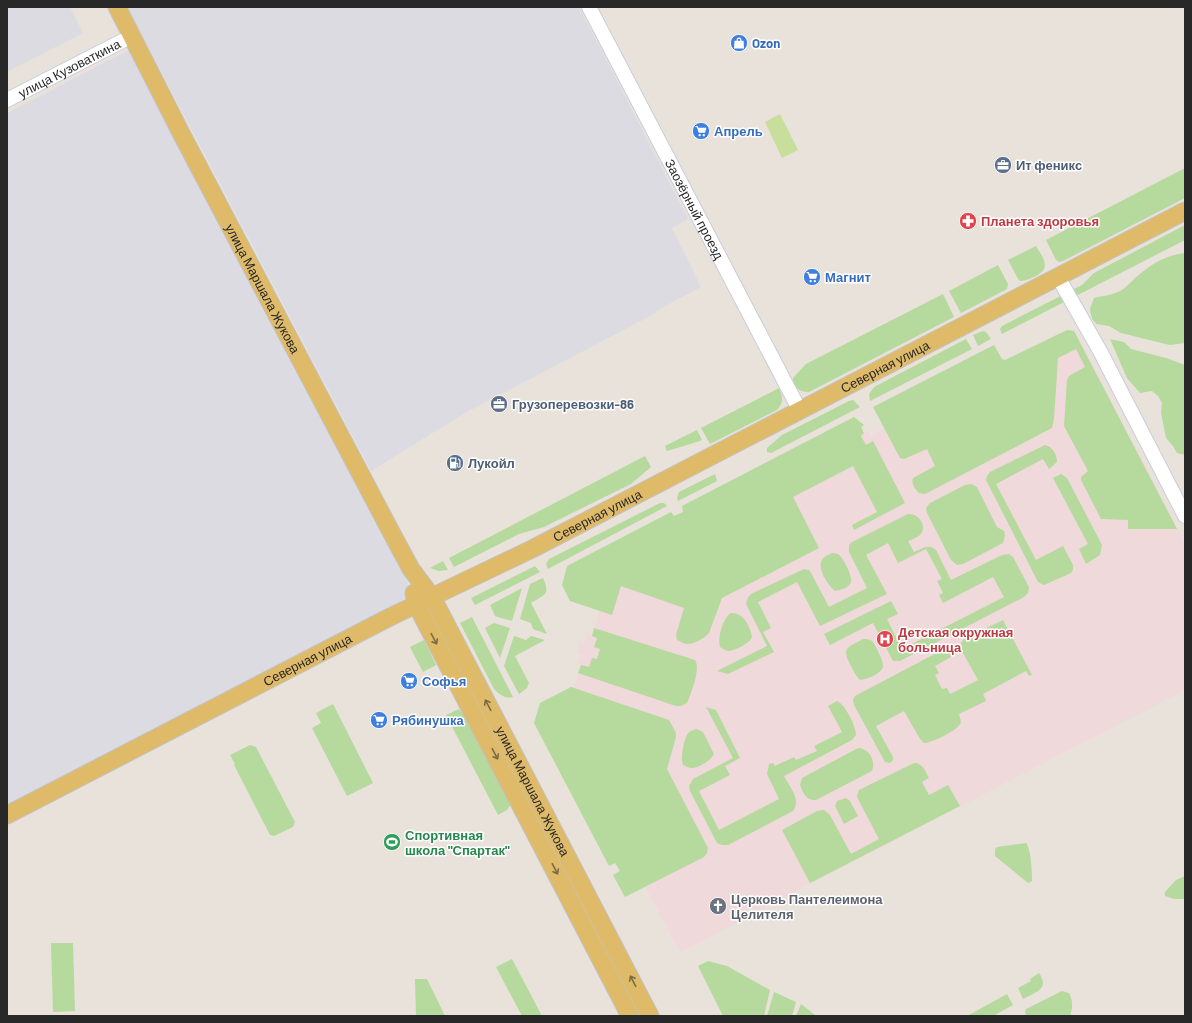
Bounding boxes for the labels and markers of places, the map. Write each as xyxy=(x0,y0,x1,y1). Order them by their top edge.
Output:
shop icon: Ozon xyxy=(729,33,749,53)
place label: Ozon xyxy=(752,35,780,51)
supermarket icon: Апрель xyxy=(691,121,711,141)
place label: Апрель xyxy=(714,123,763,139)
office icon: Ит феникс xyxy=(993,155,1013,175)
place label: Ит феникс xyxy=(1016,157,1082,173)
pharmacy icon: Планета здоровья xyxy=(958,211,978,231)
place label: Планета здоровья xyxy=(981,213,1099,229)
supermarket icon: Магнит xyxy=(802,267,822,287)
place label: Магнит xyxy=(825,269,871,285)
office icon: Грузоперевозки-86 xyxy=(489,394,509,414)
place label: Грузоперевозки-86 xyxy=(512,396,634,412)
fuel station icon: Лукойл xyxy=(445,453,465,473)
place label: Лукойл xyxy=(468,455,515,471)
place label: Детская окружная больница xyxy=(898,624,1013,655)
hospital icon: Детская окружная больница xyxy=(875,629,895,649)
supermarket icon: Софья xyxy=(399,671,419,691)
place label: Софья xyxy=(422,673,466,689)
supermarket icon: Рябинушка xyxy=(369,710,389,730)
place label: Рябинушка xyxy=(392,712,465,728)
place label: Спортивная школа "Спартак" xyxy=(405,827,510,858)
sports icon: Спортивная школа "Спартак" xyxy=(382,832,402,852)
place label: Церковь Пантелеимона Целителя xyxy=(731,891,883,922)
church icon: Церковь Пантелеимона Целителя xyxy=(708,896,728,916)

